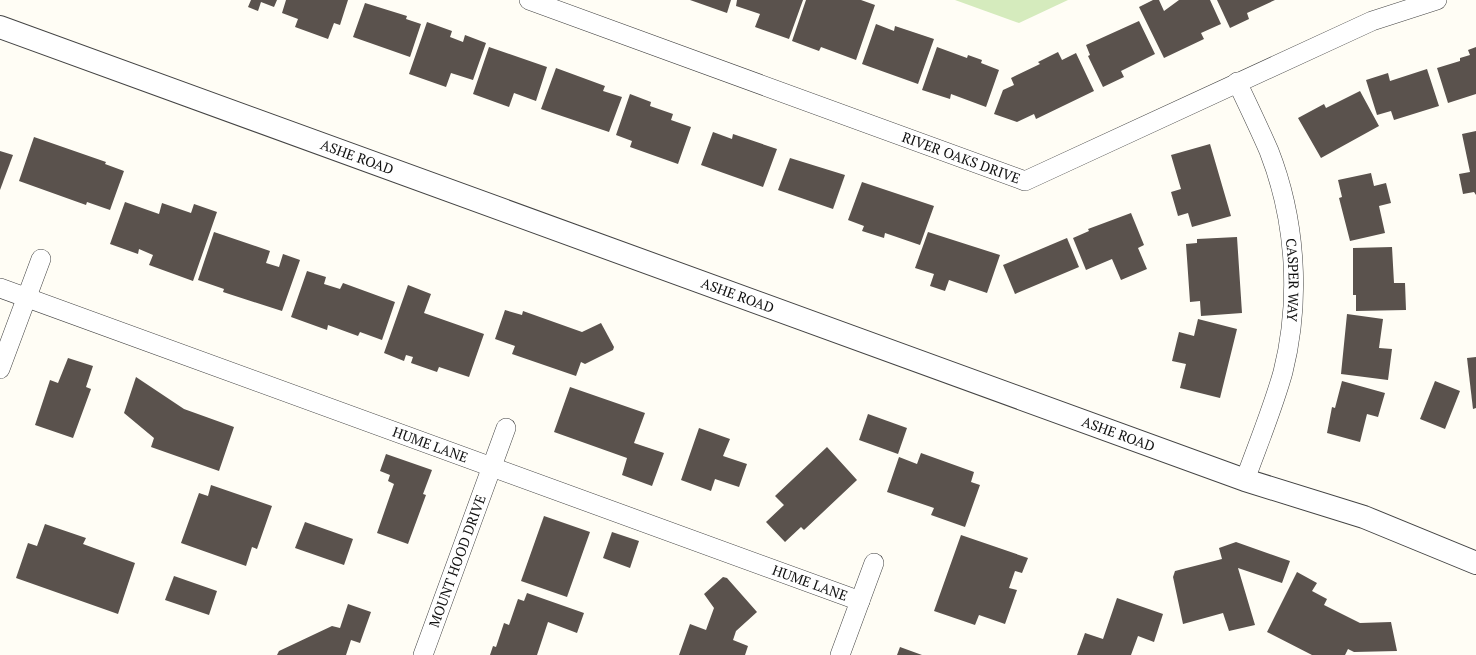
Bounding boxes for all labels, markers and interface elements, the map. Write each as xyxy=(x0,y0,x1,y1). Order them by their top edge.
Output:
street label: RIVER OAKS DRIVE xyxy=(900,127,1023,187)
street label: ASHE ROAD xyxy=(318,134,396,178)
street label: CASPER WAY xyxy=(1282,237,1304,324)
street label: ASHE ROAD xyxy=(699,273,777,317)
street label: ASHE ROAD xyxy=(1079,411,1158,455)
street label: HUME LANE xyxy=(390,422,471,467)
street label: MOUNT HOOD DRIVE xyxy=(424,492,490,630)
street label: HUME LANE xyxy=(770,560,851,605)

